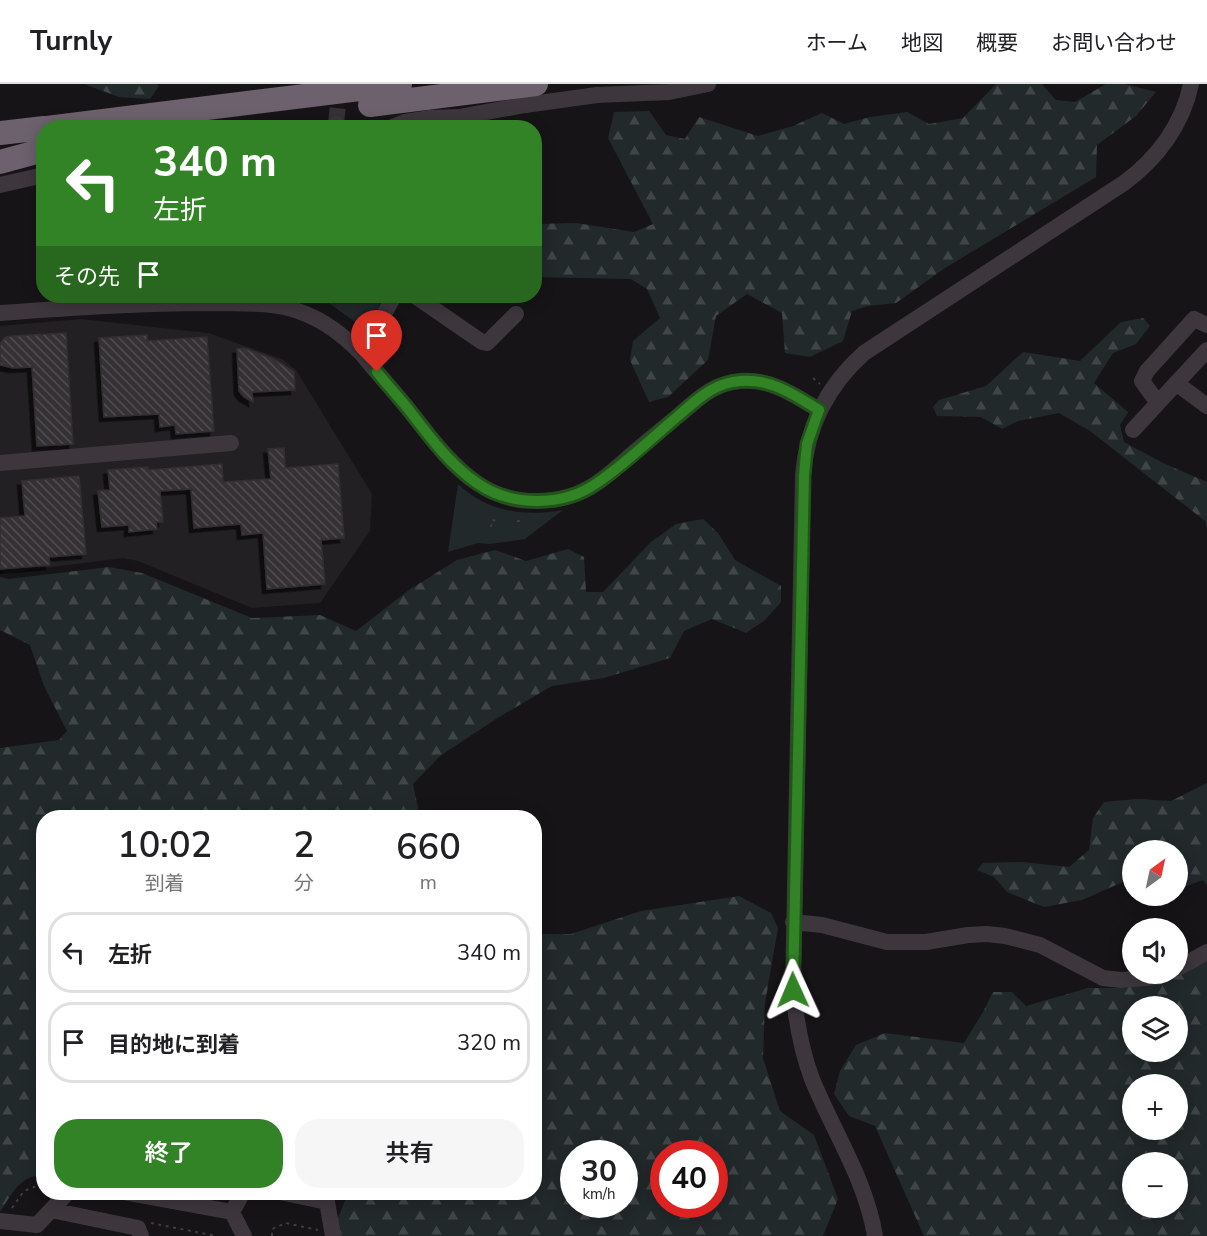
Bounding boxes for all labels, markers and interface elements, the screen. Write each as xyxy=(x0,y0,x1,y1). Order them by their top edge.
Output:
text: Turnly xyxy=(30,22,112,60)
text: ホーム xyxy=(806,29,868,57)
text: 地図 xyxy=(901,29,943,57)
text: 概要 xyxy=(976,29,1018,57)
text: お問い合わせ xyxy=(1051,29,1177,57)
text: 340 m xyxy=(153,134,277,191)
icon: left xyxy=(54,144,132,222)
text: 左折 xyxy=(153,192,207,229)
icon: arrive xyxy=(132,258,165,291)
text: その先 xyxy=(54,262,120,292)
pin xyxy=(351,310,402,372)
icon: arrive xyxy=(360,319,393,352)
text: 10:02 xyxy=(117,821,212,870)
text: 2 xyxy=(293,821,315,870)
text: 660 xyxy=(396,823,461,872)
north arrow xyxy=(1122,840,1188,906)
map controls xyxy=(1122,840,1188,1218)
text: m xyxy=(420,869,437,896)
text: 到着 xyxy=(145,870,185,897)
text: 分 xyxy=(294,870,314,897)
button: sound xyxy=(1122,918,1188,984)
icon: left xyxy=(57,936,90,969)
text: 340 m xyxy=(457,938,521,968)
text: 左折 xyxy=(108,940,152,970)
position arrow xyxy=(761,958,825,1022)
button: layers xyxy=(1122,996,1188,1062)
icon: arrive xyxy=(57,1026,90,1059)
text: 320 m xyxy=(457,1028,521,1058)
text: 目的地に到着 xyxy=(108,1030,240,1060)
button: + xyxy=(1122,1074,1188,1140)
button: 終了 xyxy=(54,1119,283,1188)
button: 共有 xyxy=(295,1119,524,1188)
speed limit sign: 40 xyxy=(650,1140,728,1218)
text: 30 xyxy=(581,1151,617,1192)
button: − xyxy=(1122,1152,1188,1218)
text: km/h xyxy=(582,1184,616,1204)

